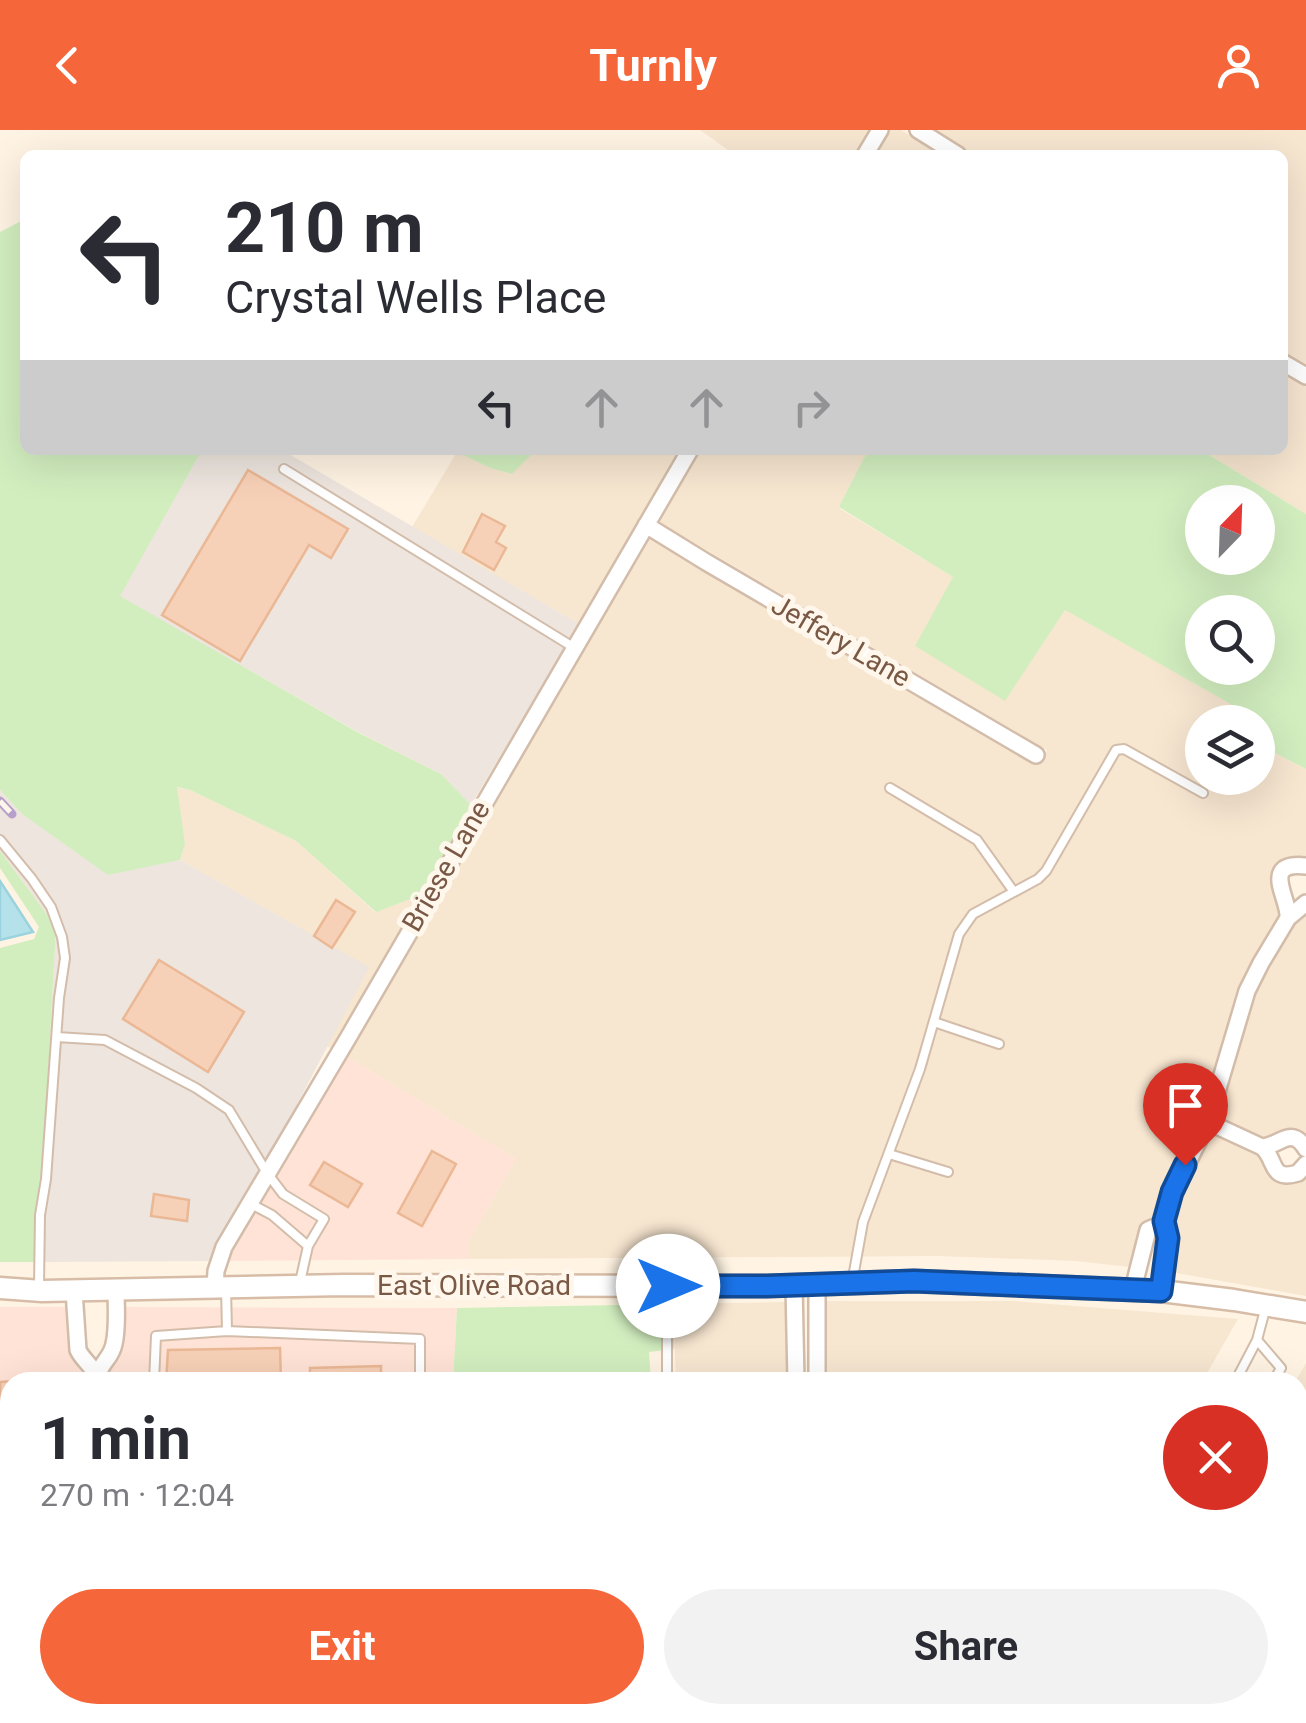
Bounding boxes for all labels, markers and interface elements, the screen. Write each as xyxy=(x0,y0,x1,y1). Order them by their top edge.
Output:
icon: back xyxy=(40,38,95,93)
icon: person xyxy=(1211,38,1266,93)
text: Turnly xyxy=(589,39,717,92)
text: 210 m xyxy=(225,187,424,269)
icon: left xyxy=(60,190,190,320)
text: Crystal Wells Place xyxy=(225,271,606,324)
icon: left xyxy=(469,380,524,435)
icon: ahead xyxy=(574,380,629,435)
icon: ahead xyxy=(679,380,734,435)
icon: right xyxy=(784,380,839,435)
north arrow xyxy=(1185,485,1275,575)
map controls xyxy=(1185,485,1275,795)
street label: Jeffery Lane xyxy=(766,588,916,694)
button: search xyxy=(1185,595,1275,685)
button: layers xyxy=(1185,705,1275,795)
street label: Briese Lane xyxy=(395,795,497,937)
pin xyxy=(1143,1063,1228,1166)
icon: arrive xyxy=(1158,1078,1213,1133)
position arrow xyxy=(616,1234,720,1338)
street label: East Olive Road xyxy=(377,1269,571,1302)
text: 1 min xyxy=(40,1403,191,1474)
button: close xyxy=(1163,1405,1268,1510)
text: 270 m · 12:04 xyxy=(40,1476,234,1514)
button: Exit xyxy=(40,1589,644,1704)
button: Share xyxy=(664,1589,1268,1704)

